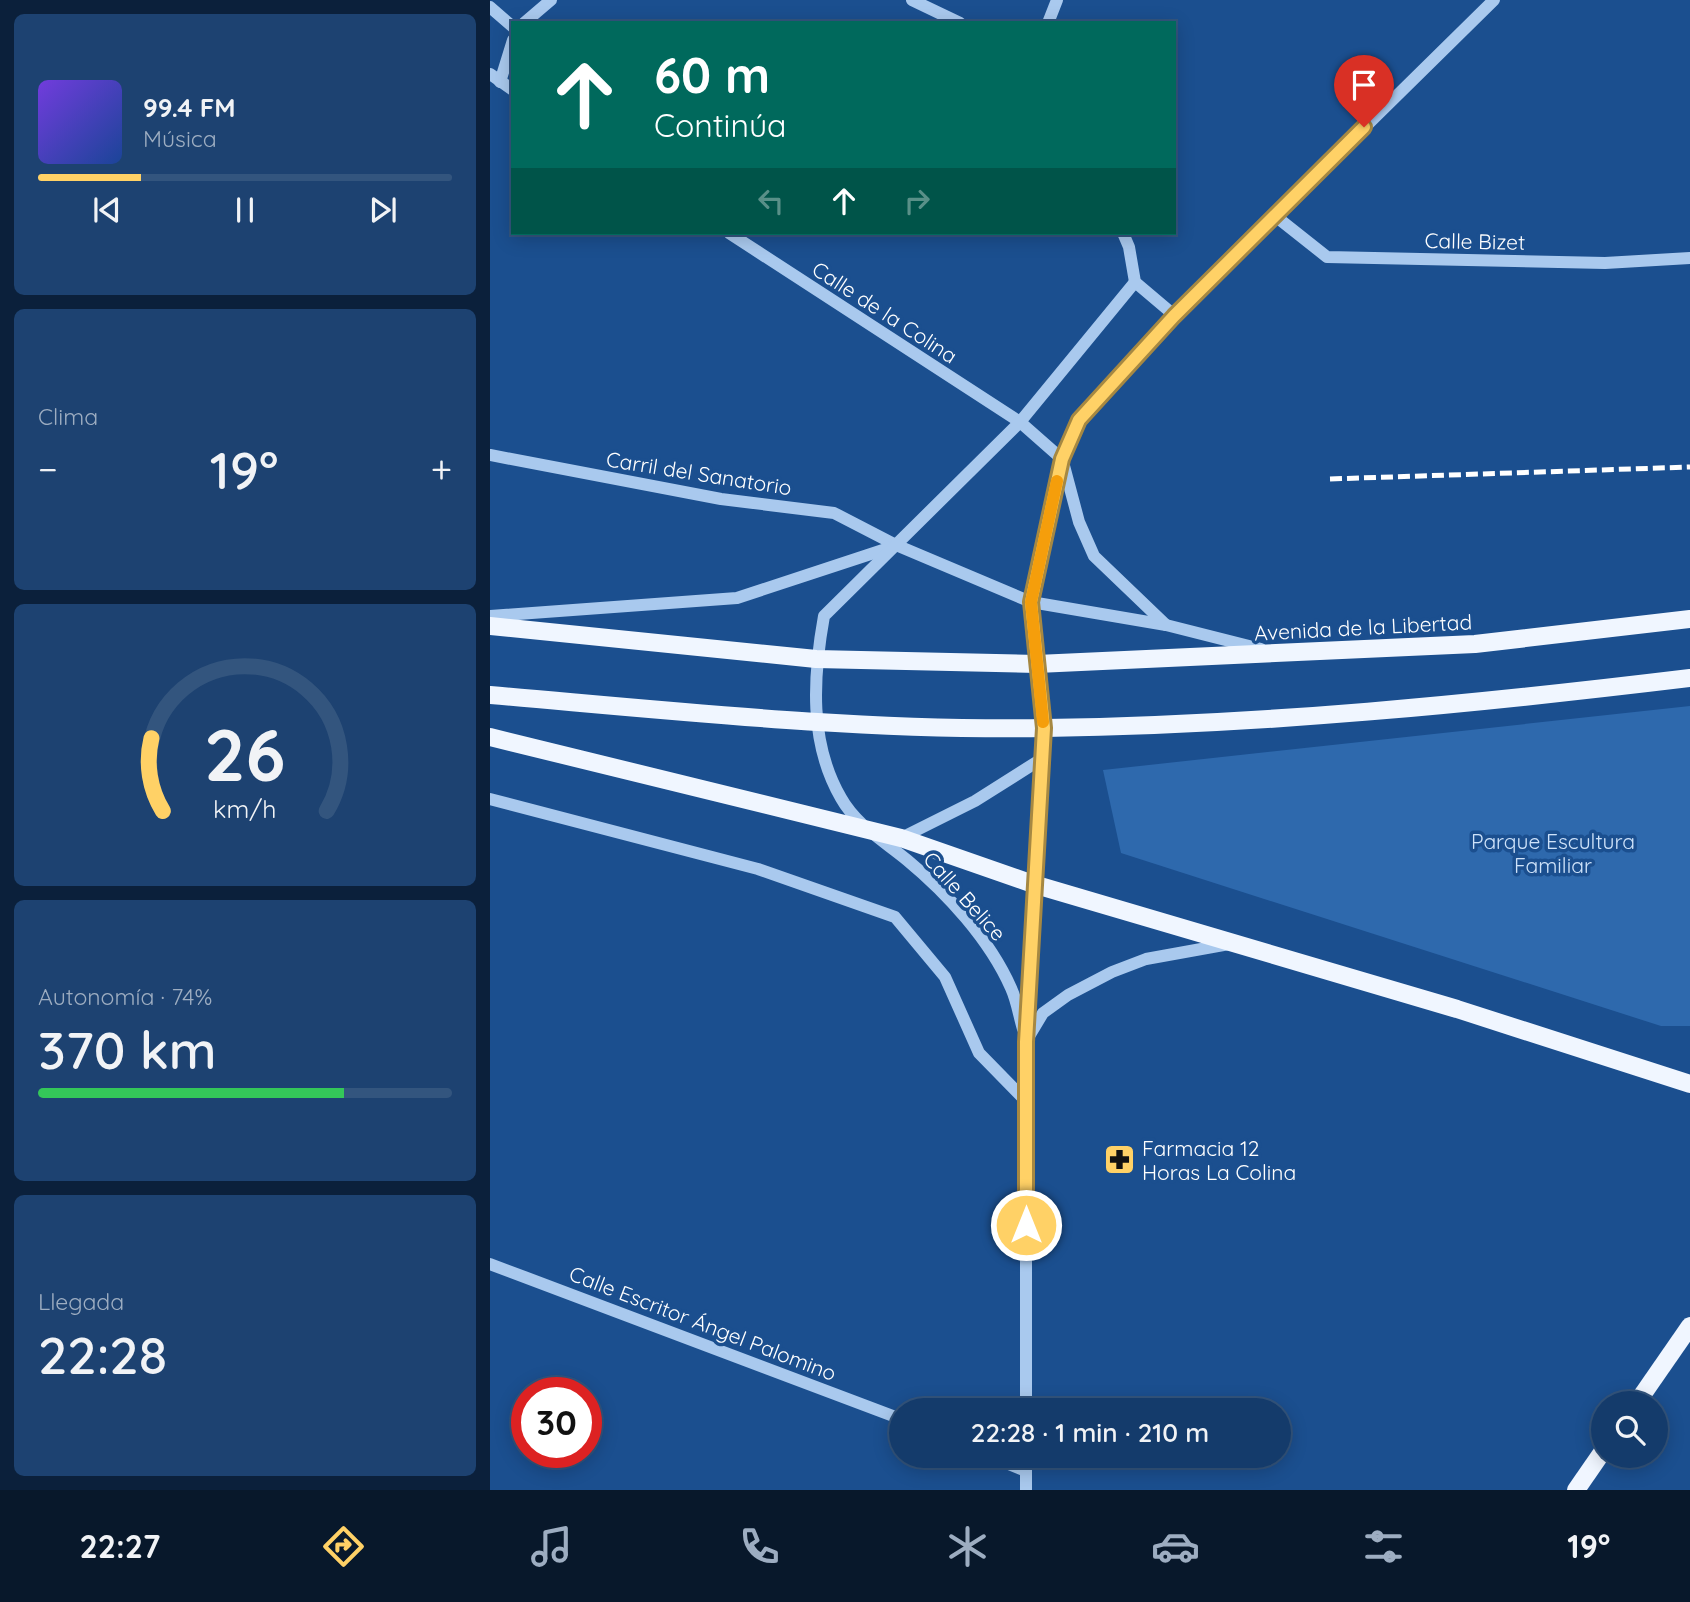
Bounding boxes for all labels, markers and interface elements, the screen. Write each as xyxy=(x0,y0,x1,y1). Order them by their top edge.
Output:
text: 60 m xyxy=(654,44,770,105)
icon: ahead xyxy=(539,49,630,140)
pin xyxy=(1334,55,1394,127)
icon: arrive xyxy=(1345,66,1383,104)
text: 99.4 FM xyxy=(143,91,236,124)
text: Continúa xyxy=(654,105,787,145)
text: Música xyxy=(143,124,217,153)
icon: left xyxy=(752,182,790,220)
icon: ahead xyxy=(825,182,863,220)
icon: right xyxy=(898,182,936,220)
icon: previous xyxy=(88,191,126,229)
icon: pause xyxy=(226,191,264,229)
icon: next xyxy=(364,191,402,229)
street label: Calle Bizet xyxy=(1425,227,1525,255)
street label: Calle de la Colina xyxy=(808,255,962,369)
text: Clima xyxy=(38,402,98,431)
text: 19° xyxy=(210,437,279,502)
text: − xyxy=(38,445,58,493)
text: + xyxy=(431,445,452,493)
street label: Carril del Sanatorio xyxy=(605,446,793,500)
street label: Avenida de la Libertad xyxy=(1253,608,1473,646)
text: 26 xyxy=(204,708,286,799)
text: km/h xyxy=(213,793,277,824)
park label: Parque Escultura Familiar xyxy=(1471,828,1635,878)
street label: Calle Belice xyxy=(918,846,1012,946)
text: Autonomía · 74% xyxy=(38,982,212,1011)
text: 370 km xyxy=(38,1017,217,1082)
place label: Farmacia 12 Horas La Colina xyxy=(1142,1135,1296,1185)
pharmacy icon: Farmacia 12 Horas La Colina xyxy=(1102,1143,1136,1177)
position arrow xyxy=(989,1188,1063,1262)
street label: Calle Escritor Ángel Palomino xyxy=(566,1260,840,1386)
text: Llegada xyxy=(38,1287,124,1316)
text: 22:28 xyxy=(38,1322,167,1387)
speed limit sign: 30 xyxy=(511,1377,602,1468)
map controls xyxy=(1591,1391,1668,1468)
button: search xyxy=(1591,1391,1668,1468)
text: 22:28 · 1 min · 210 m xyxy=(971,1416,1209,1449)
icon: directions xyxy=(319,1522,368,1571)
icon: music xyxy=(527,1522,576,1571)
icon: phone xyxy=(735,1522,784,1571)
icon: climate xyxy=(943,1522,992,1571)
icon: car xyxy=(1151,1522,1200,1571)
icon: filters xyxy=(1359,1522,1408,1571)
text: 22:27 xyxy=(79,1526,160,1566)
text: 19° xyxy=(1567,1526,1610,1566)

